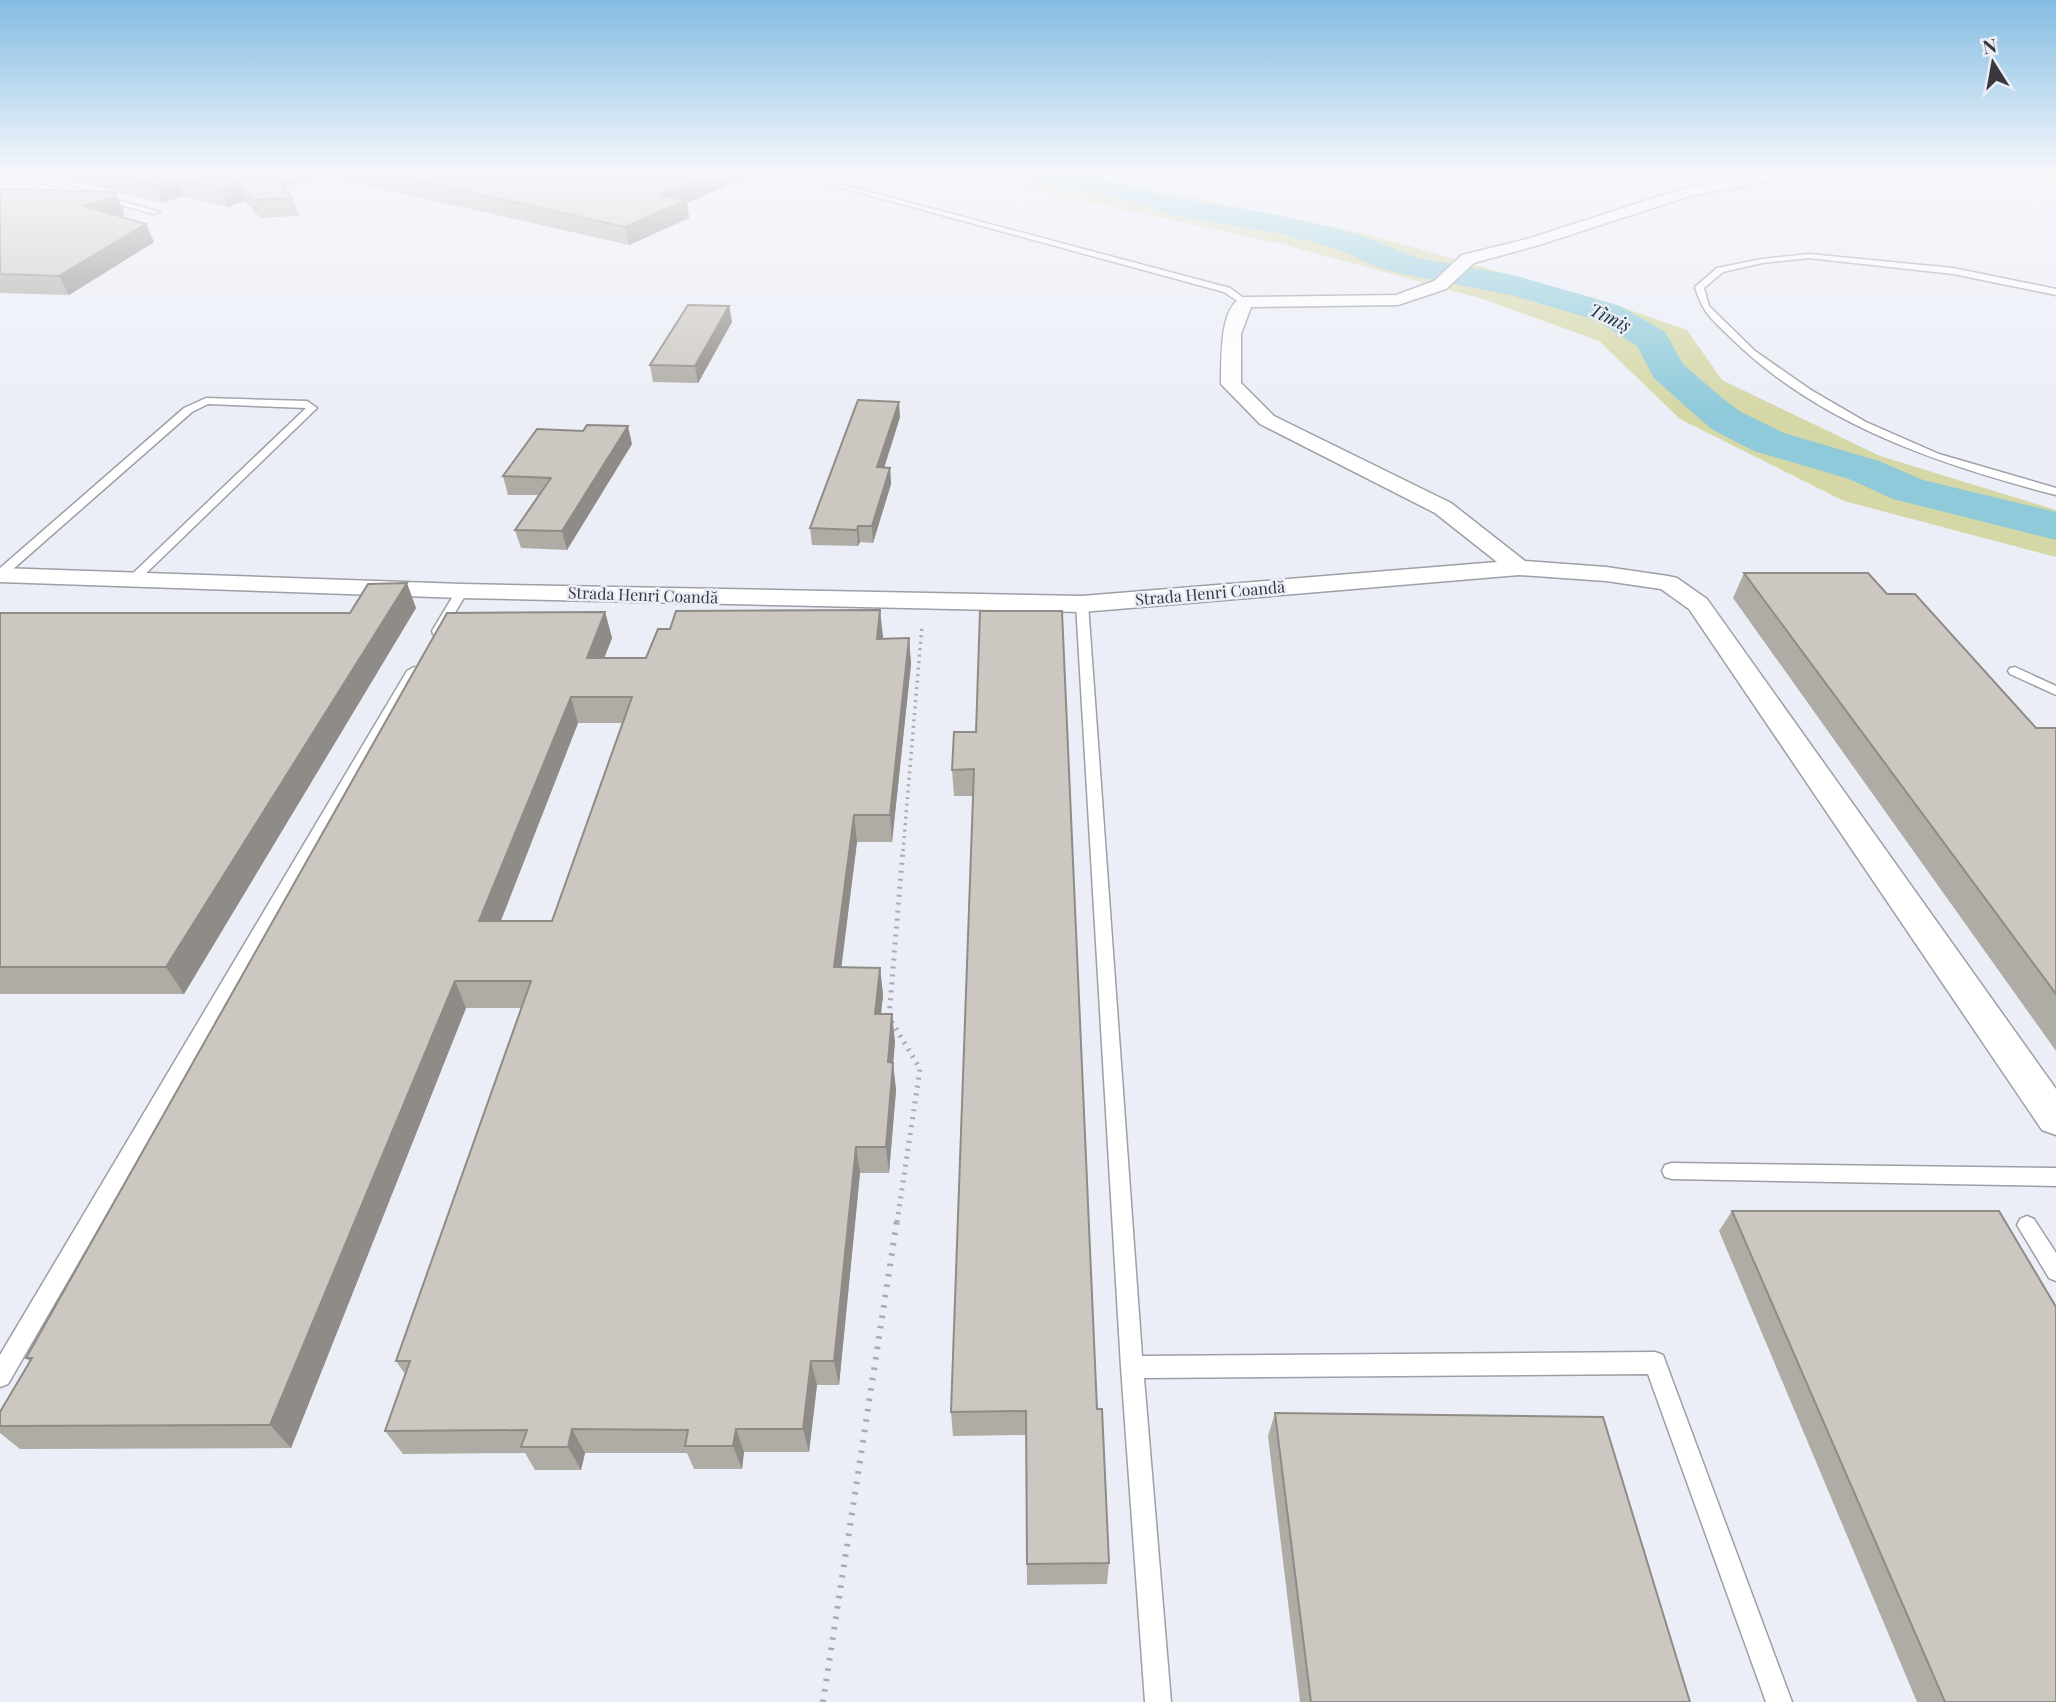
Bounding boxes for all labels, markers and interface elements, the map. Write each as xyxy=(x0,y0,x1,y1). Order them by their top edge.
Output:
north arrow xyxy=(1958,28,2028,98)
text: N xyxy=(1980,31,1999,59)
water label: Timiș xyxy=(1586,297,1635,337)
street label: Strada Henri Coandă xyxy=(1134,575,1286,610)
street label: Strada Henri Coandă xyxy=(568,581,719,608)

